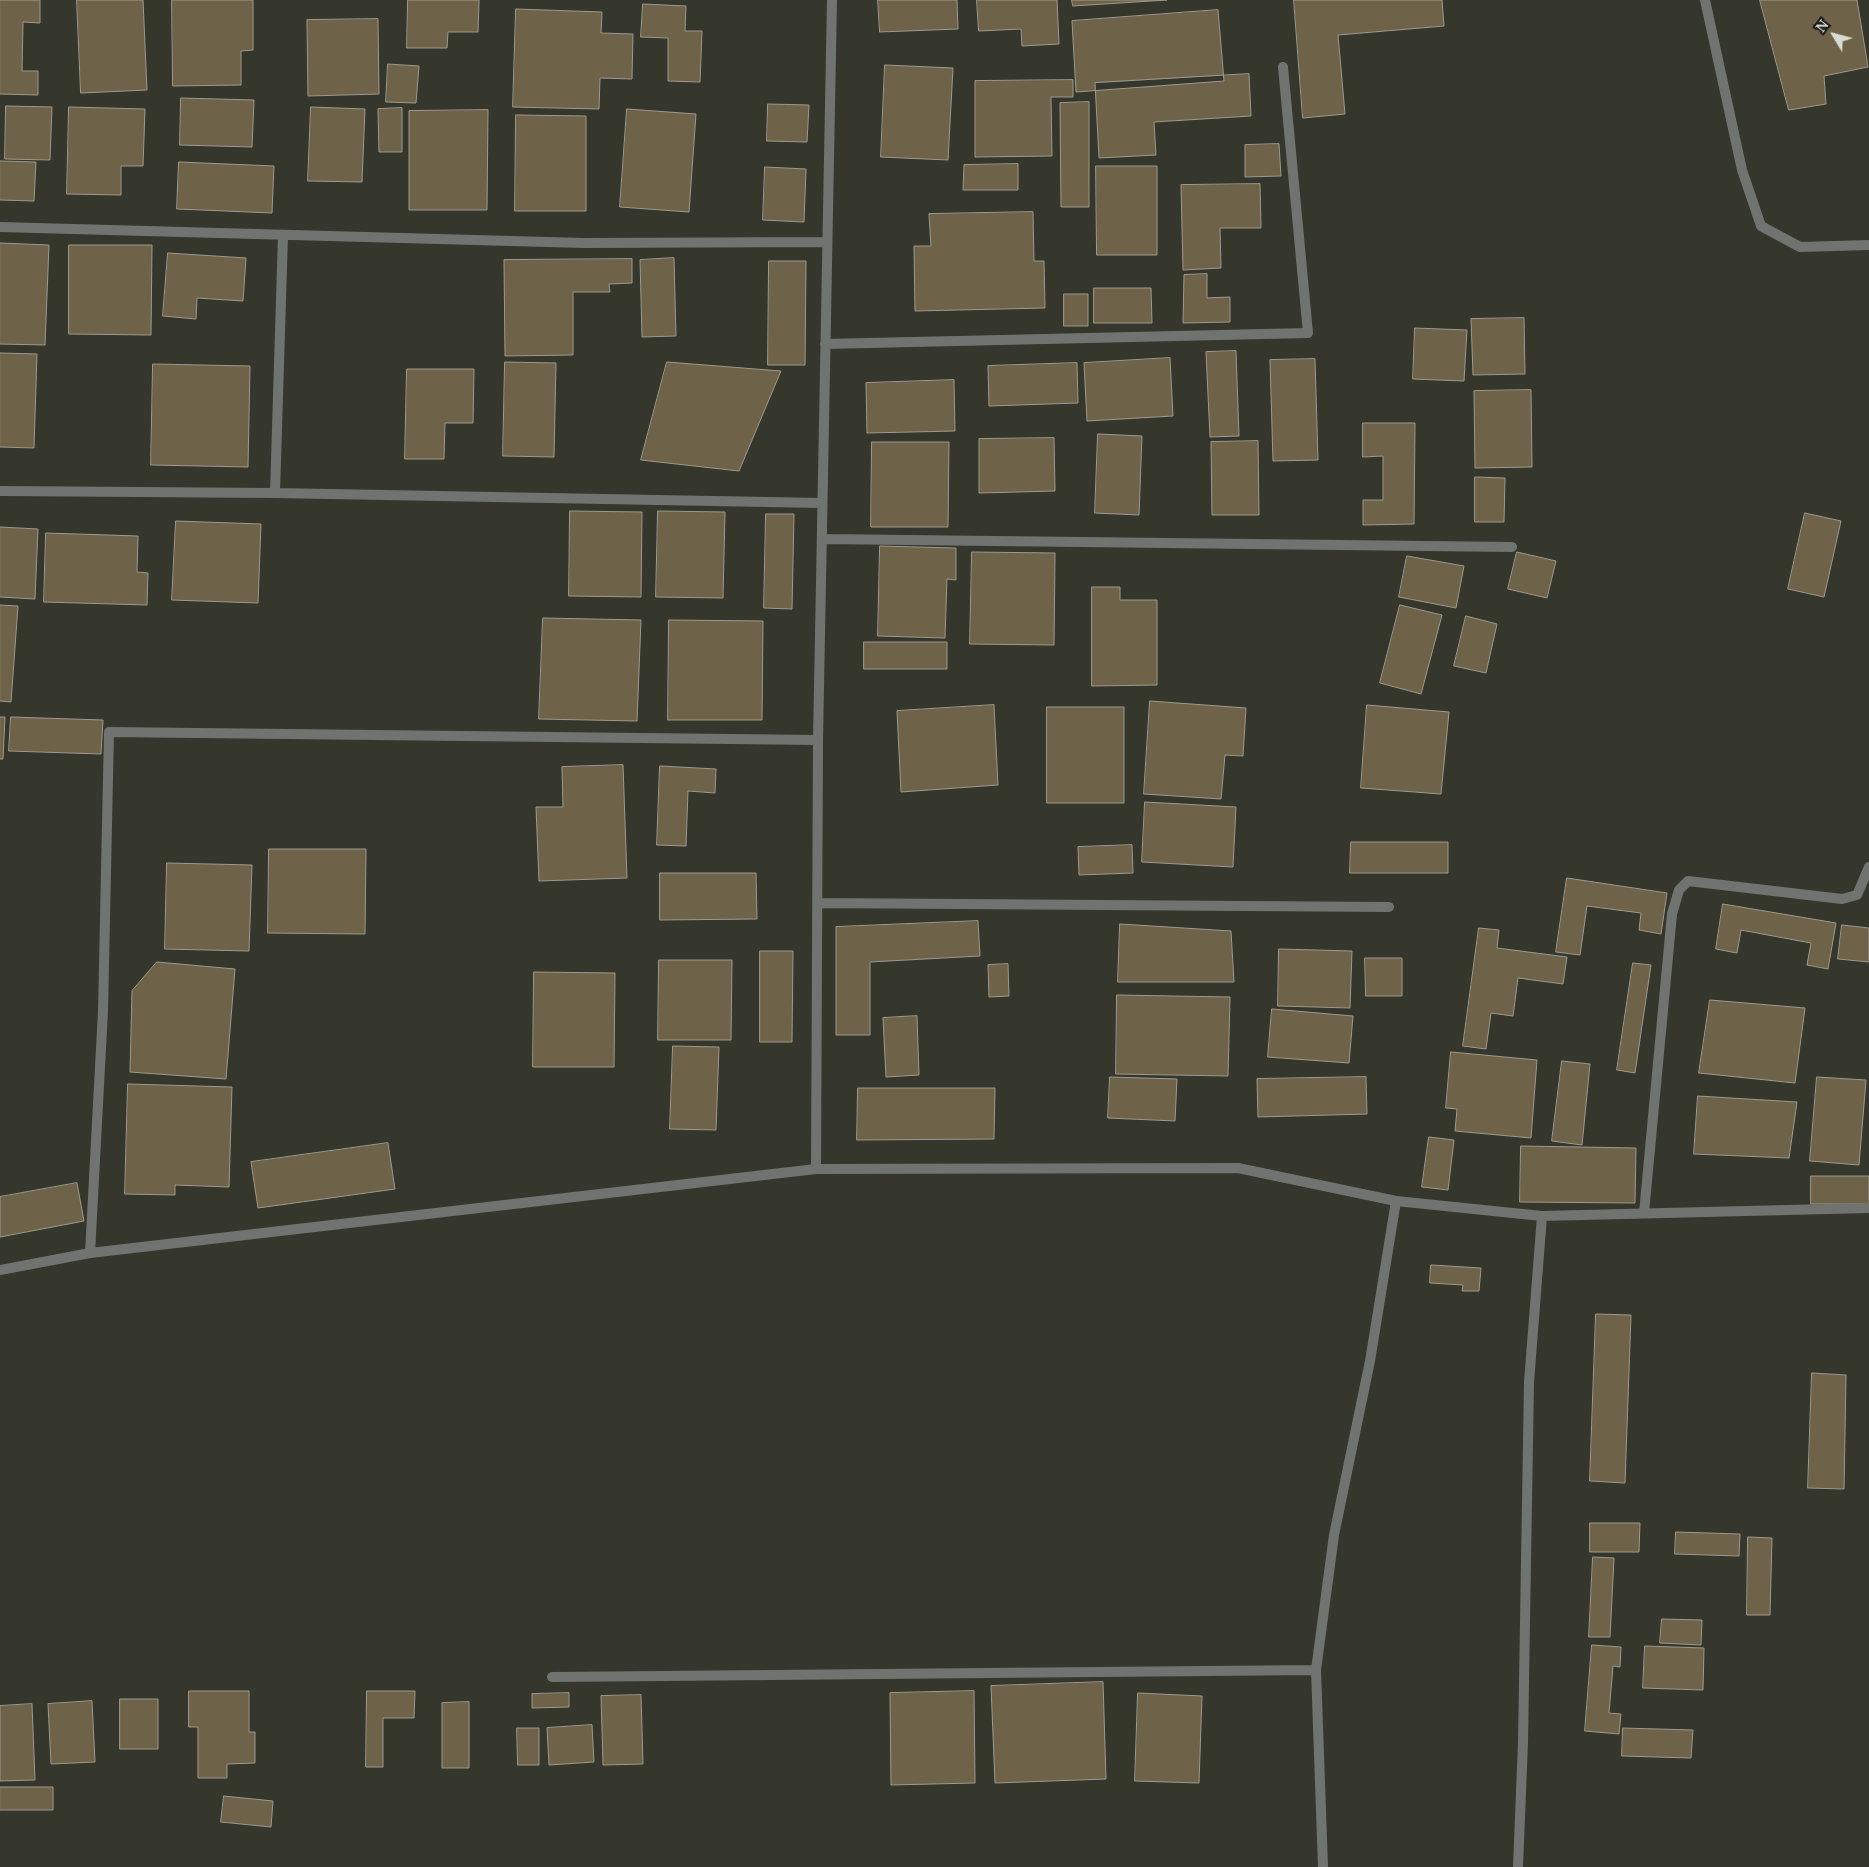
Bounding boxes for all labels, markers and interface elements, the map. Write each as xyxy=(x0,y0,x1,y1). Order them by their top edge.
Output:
north arrow xyxy=(1809,10,1859,60)
text: N xyxy=(1811,16,1833,36)

